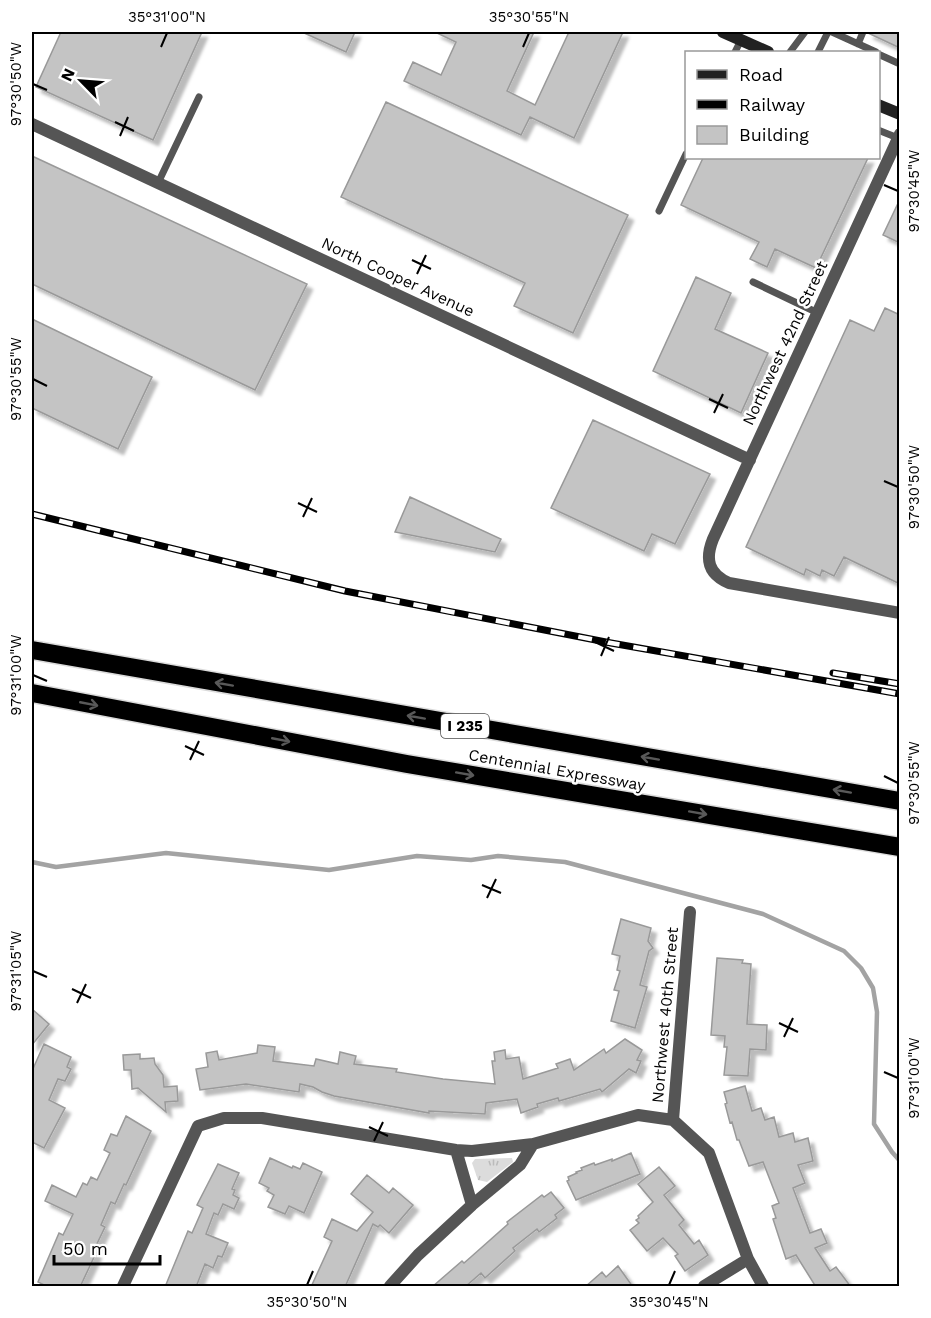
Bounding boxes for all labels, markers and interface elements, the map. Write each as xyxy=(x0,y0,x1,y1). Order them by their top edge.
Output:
text: 35°31'00"N xyxy=(128,8,206,26)
text: 35°30'55"N xyxy=(489,8,569,26)
text: 97°30'50"W xyxy=(7,42,25,126)
north arrow xyxy=(51,51,111,111)
legend xyxy=(685,51,880,159)
text: Road xyxy=(739,64,783,85)
text: N xyxy=(57,65,79,84)
text: Railway xyxy=(739,94,806,115)
text: Building xyxy=(739,124,809,145)
text: 97°30'45"W xyxy=(905,150,923,232)
street label: North Cooper Avenue xyxy=(319,233,477,321)
street label: Northwest 42nd Street xyxy=(738,257,832,428)
text: 97°30'55"W xyxy=(7,337,25,421)
text: 97°30'50"W xyxy=(905,445,923,529)
text: 97°31'00"W xyxy=(7,634,25,716)
one-way arrow xyxy=(215,678,234,689)
one-way arrow xyxy=(79,699,98,710)
one-way arrow xyxy=(407,711,427,722)
road number: I 235 xyxy=(441,714,489,738)
one-way arrow xyxy=(270,735,290,746)
text: 97°30'55"W xyxy=(905,741,923,825)
street label: Centennial Expressway xyxy=(467,745,648,795)
one-way arrow xyxy=(640,752,660,763)
one-way arrow xyxy=(454,769,474,780)
one-way arrow xyxy=(833,785,852,796)
one-way arrow xyxy=(688,808,708,819)
street label: Northwest 40th Street xyxy=(648,926,682,1104)
text: 97°31'05"W xyxy=(7,931,25,1011)
text: 97°31'00"W xyxy=(905,1037,923,1119)
scale bar xyxy=(54,1228,160,1266)
text: 50 m xyxy=(63,1238,108,1259)
text: 35°30'50"N xyxy=(266,1293,348,1311)
text: 35°30'45"N xyxy=(629,1293,709,1311)

